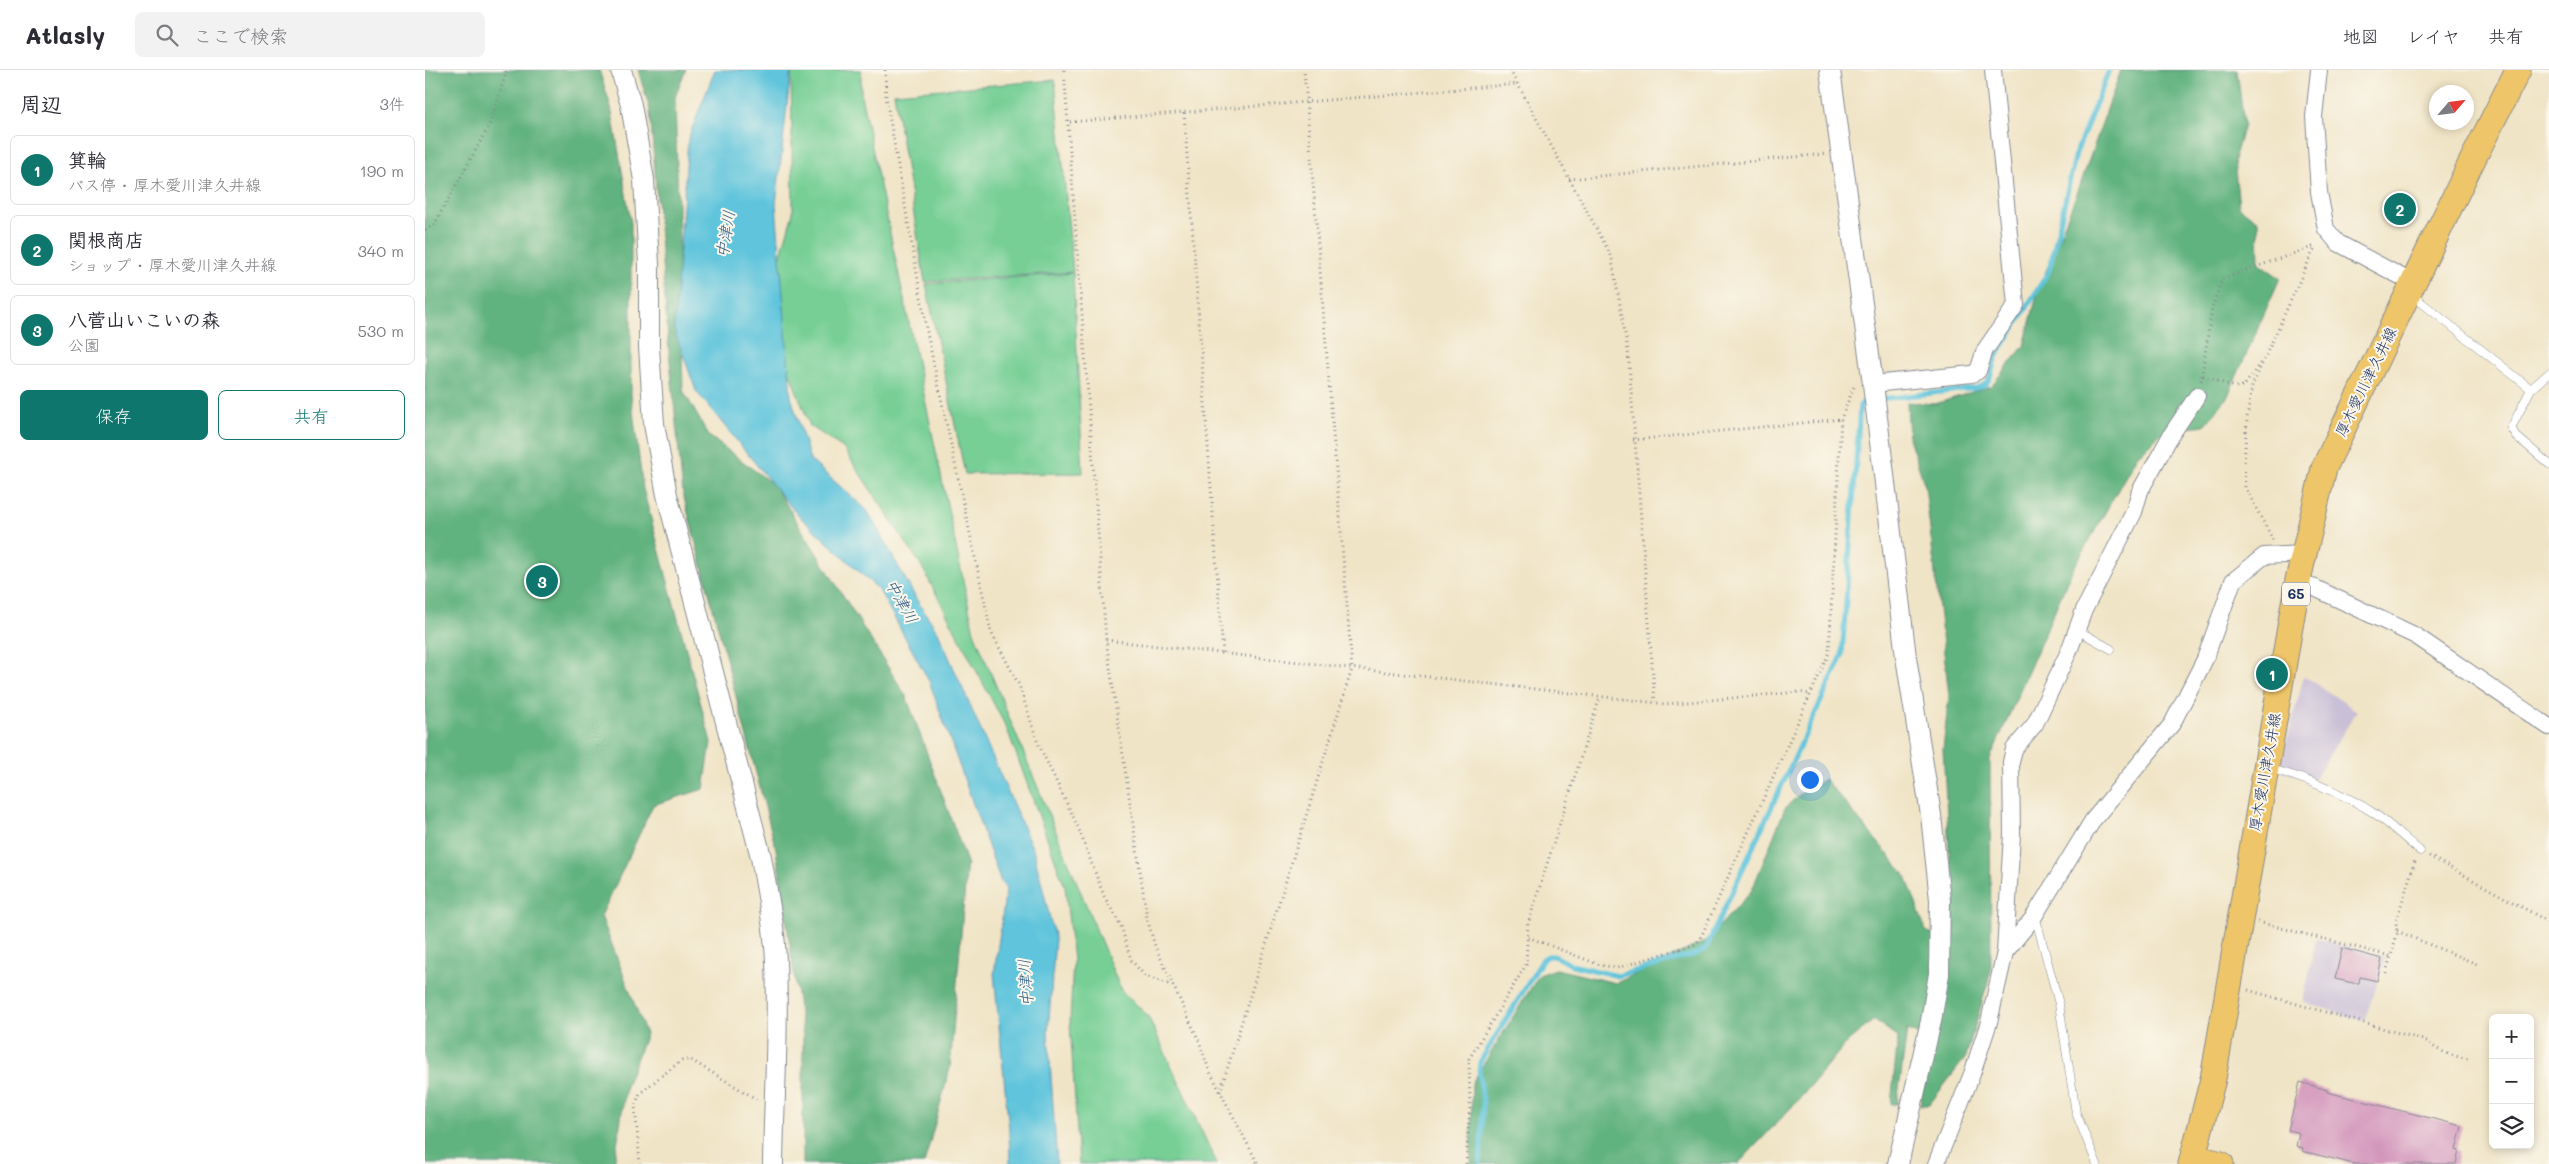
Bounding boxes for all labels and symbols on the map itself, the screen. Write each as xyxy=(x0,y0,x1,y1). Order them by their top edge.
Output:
north arrow xyxy=(2429,85,2474,130)
pin: 2 xyxy=(2384,190,2416,228)
water label: 中津川 xyxy=(710,209,739,259)
street label: 厚木愛川津久井線 xyxy=(2330,323,2400,440)
pin: 3 xyxy=(526,562,558,600)
water label: 中津川 xyxy=(882,575,923,627)
road number: 65 xyxy=(2282,582,2310,606)
pin: 1 xyxy=(2256,655,2288,693)
street label: 厚木愛川津久井線 xyxy=(2244,711,2284,833)
your location xyxy=(1797,767,1823,793)
water label: 中津川 xyxy=(1012,958,1037,1008)

